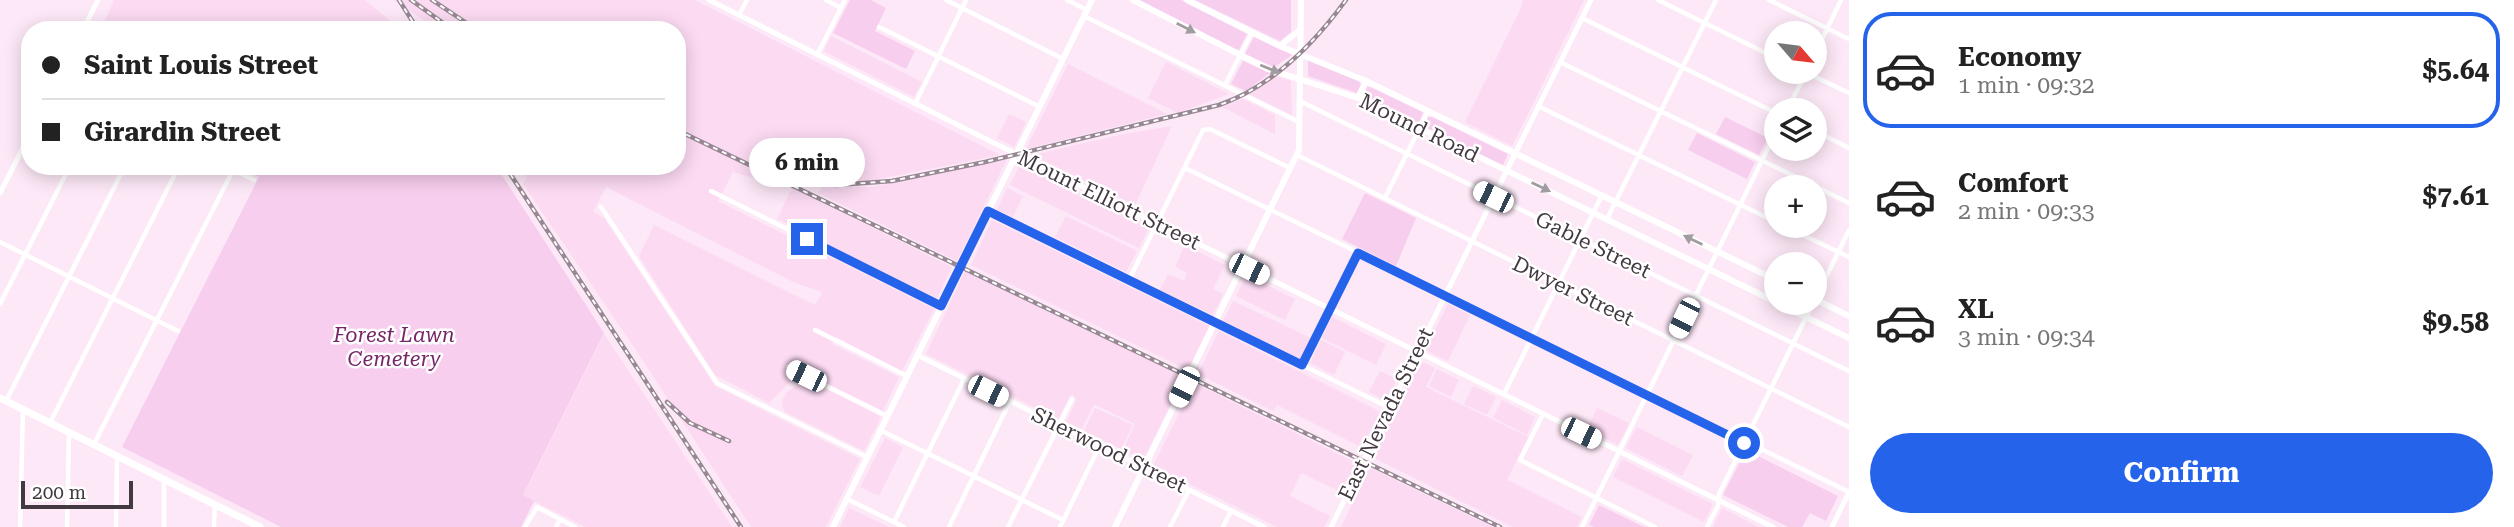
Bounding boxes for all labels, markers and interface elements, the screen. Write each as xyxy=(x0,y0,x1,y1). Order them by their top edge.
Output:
north arrow xyxy=(1764,21,1827,84)
map controls xyxy=(1764,21,1827,315)
one-way arrow xyxy=(1176,22,1196,33)
icon: car xyxy=(1874,39,1937,102)
text: Economy xyxy=(1958,42,2081,72)
text: Saint Louis Street xyxy=(84,50,318,80)
text: $5.64 xyxy=(2423,55,2489,85)
one-way arrow xyxy=(1259,63,1280,74)
text: 1 min · 09:32 xyxy=(1958,72,2095,99)
street label: Mound Road xyxy=(1355,89,1483,167)
button: layers xyxy=(1764,98,1827,161)
text: Girardin Street xyxy=(84,117,281,147)
callout: 6 min xyxy=(749,138,865,187)
street label: Mount Elliott Street xyxy=(1014,145,1204,255)
text: 6 min xyxy=(775,149,839,176)
icon: car xyxy=(1874,165,1937,228)
text: Comfort xyxy=(1958,168,2068,198)
button: + xyxy=(1764,175,1827,238)
car xyxy=(1470,178,1517,216)
text: $7.61 xyxy=(2423,181,2489,211)
one-way arrow xyxy=(1531,182,1551,193)
text: 2 min · 09:33 xyxy=(1958,198,2095,225)
street label: Gable Street xyxy=(1532,207,1655,283)
route end xyxy=(791,223,823,255)
one-way arrow xyxy=(1683,234,1703,245)
car xyxy=(1226,250,1273,288)
street label: Dwyer Street xyxy=(1508,251,1638,331)
button: − xyxy=(1764,252,1827,315)
icon: car xyxy=(1874,291,1937,354)
text: XL xyxy=(1958,294,1994,324)
car xyxy=(1666,295,1703,341)
text: $9.58 xyxy=(2423,307,2489,337)
park label: Forest Lawn Cemetery xyxy=(332,323,455,371)
street label: East Nevada Street xyxy=(1334,324,1438,504)
text: 3 min · 09:34 xyxy=(1958,324,2095,351)
car xyxy=(783,357,830,395)
car xyxy=(1166,364,1203,410)
car xyxy=(965,372,1012,410)
street label: Sherwood Street xyxy=(1028,402,1190,498)
car xyxy=(1558,414,1605,452)
route start xyxy=(1728,427,1760,459)
button: Confirm xyxy=(1870,433,2493,513)
scale bar xyxy=(21,478,133,510)
text: 200 m xyxy=(32,481,86,504)

